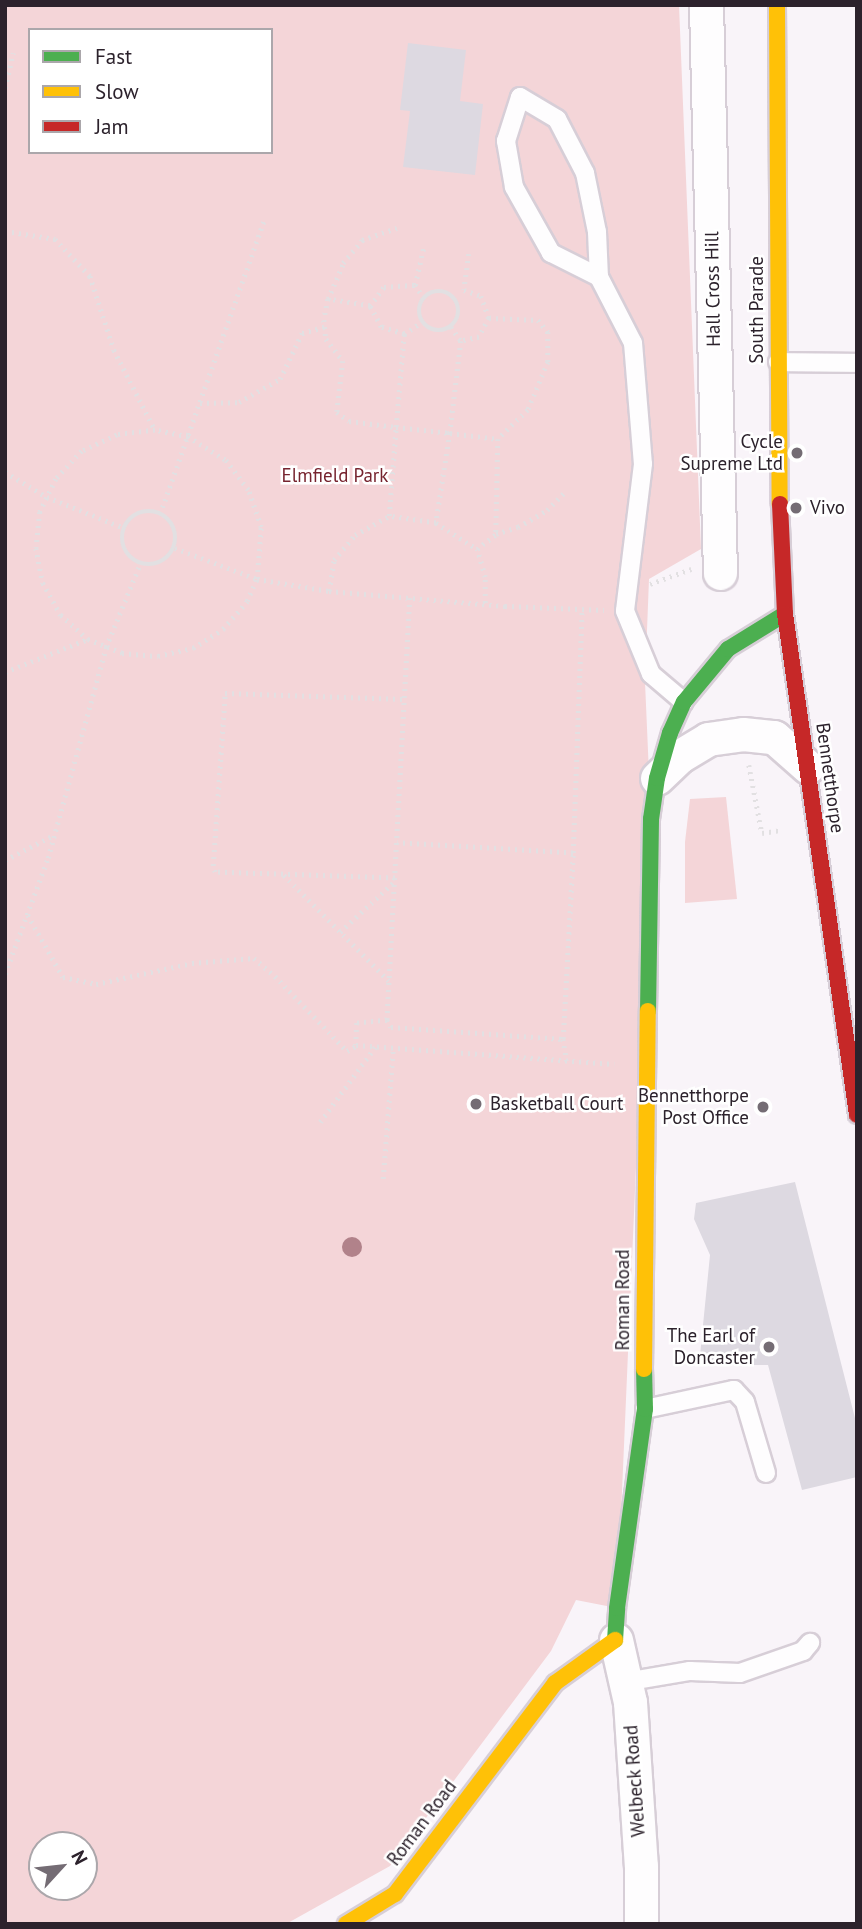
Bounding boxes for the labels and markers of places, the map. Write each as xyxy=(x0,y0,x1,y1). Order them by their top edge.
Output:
place label: Cycle Supreme Ltd xyxy=(681,431,783,475)
marker: Cycle Supreme Ltd xyxy=(789,445,805,461)
place label: Vivo xyxy=(810,497,845,519)
marker: Vivo xyxy=(788,500,804,516)
place label: Bennetthorpe Post Office xyxy=(638,1085,749,1129)
place label: Basketball Court xyxy=(490,1093,623,1115)
marker: Basketball Court xyxy=(468,1096,484,1112)
marker: Bennetthorpe Post Office xyxy=(755,1099,771,1115)
place label: The Earl of Doncaster xyxy=(667,1325,755,1369)
marker: The Earl of Doncaster xyxy=(761,1339,777,1355)

